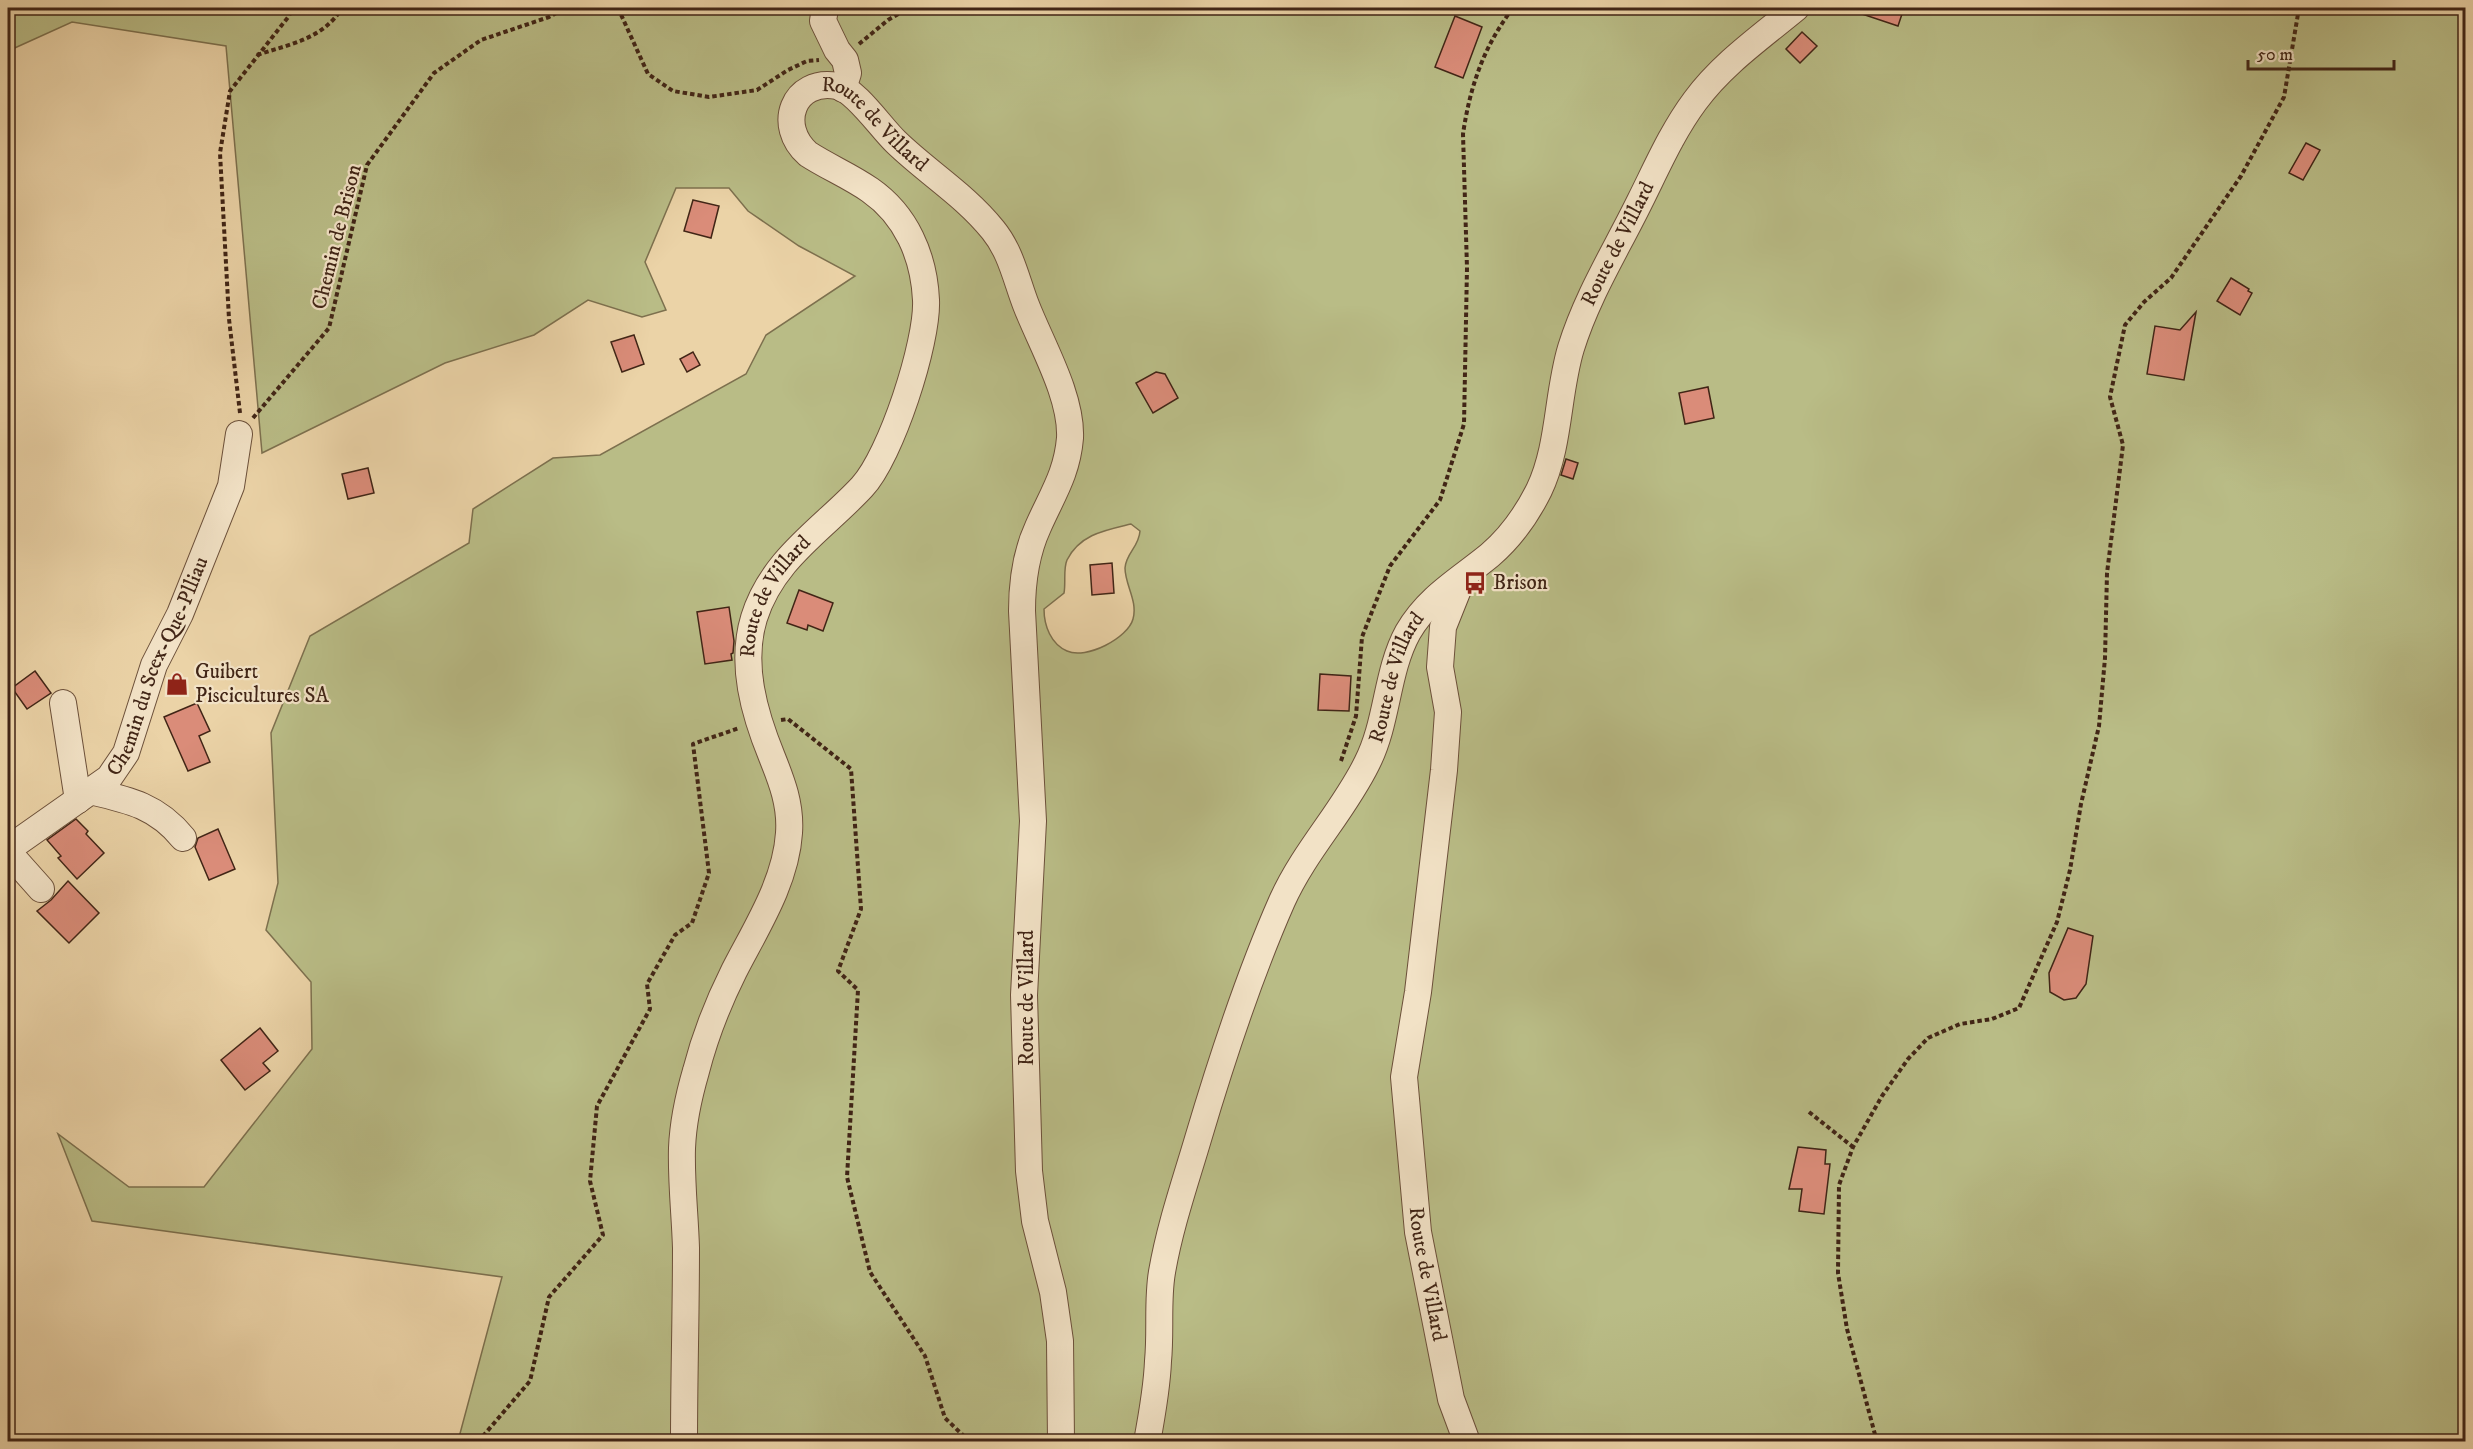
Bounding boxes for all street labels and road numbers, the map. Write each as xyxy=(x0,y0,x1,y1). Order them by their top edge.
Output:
street label: Route de Villard xyxy=(821,72,934,178)
street label: Chemin de Brison xyxy=(306,162,368,312)
street label: Route de Villard xyxy=(1576,177,1661,310)
street label: Route de Villard xyxy=(735,530,817,658)
street label: Chemin du Scex-Que-Plliau xyxy=(101,553,214,781)
street label: Route de Villard xyxy=(1363,607,1430,746)
street label: Route de Villard xyxy=(1014,929,1040,1066)
street label: Route de Villard xyxy=(1403,1206,1452,1344)

